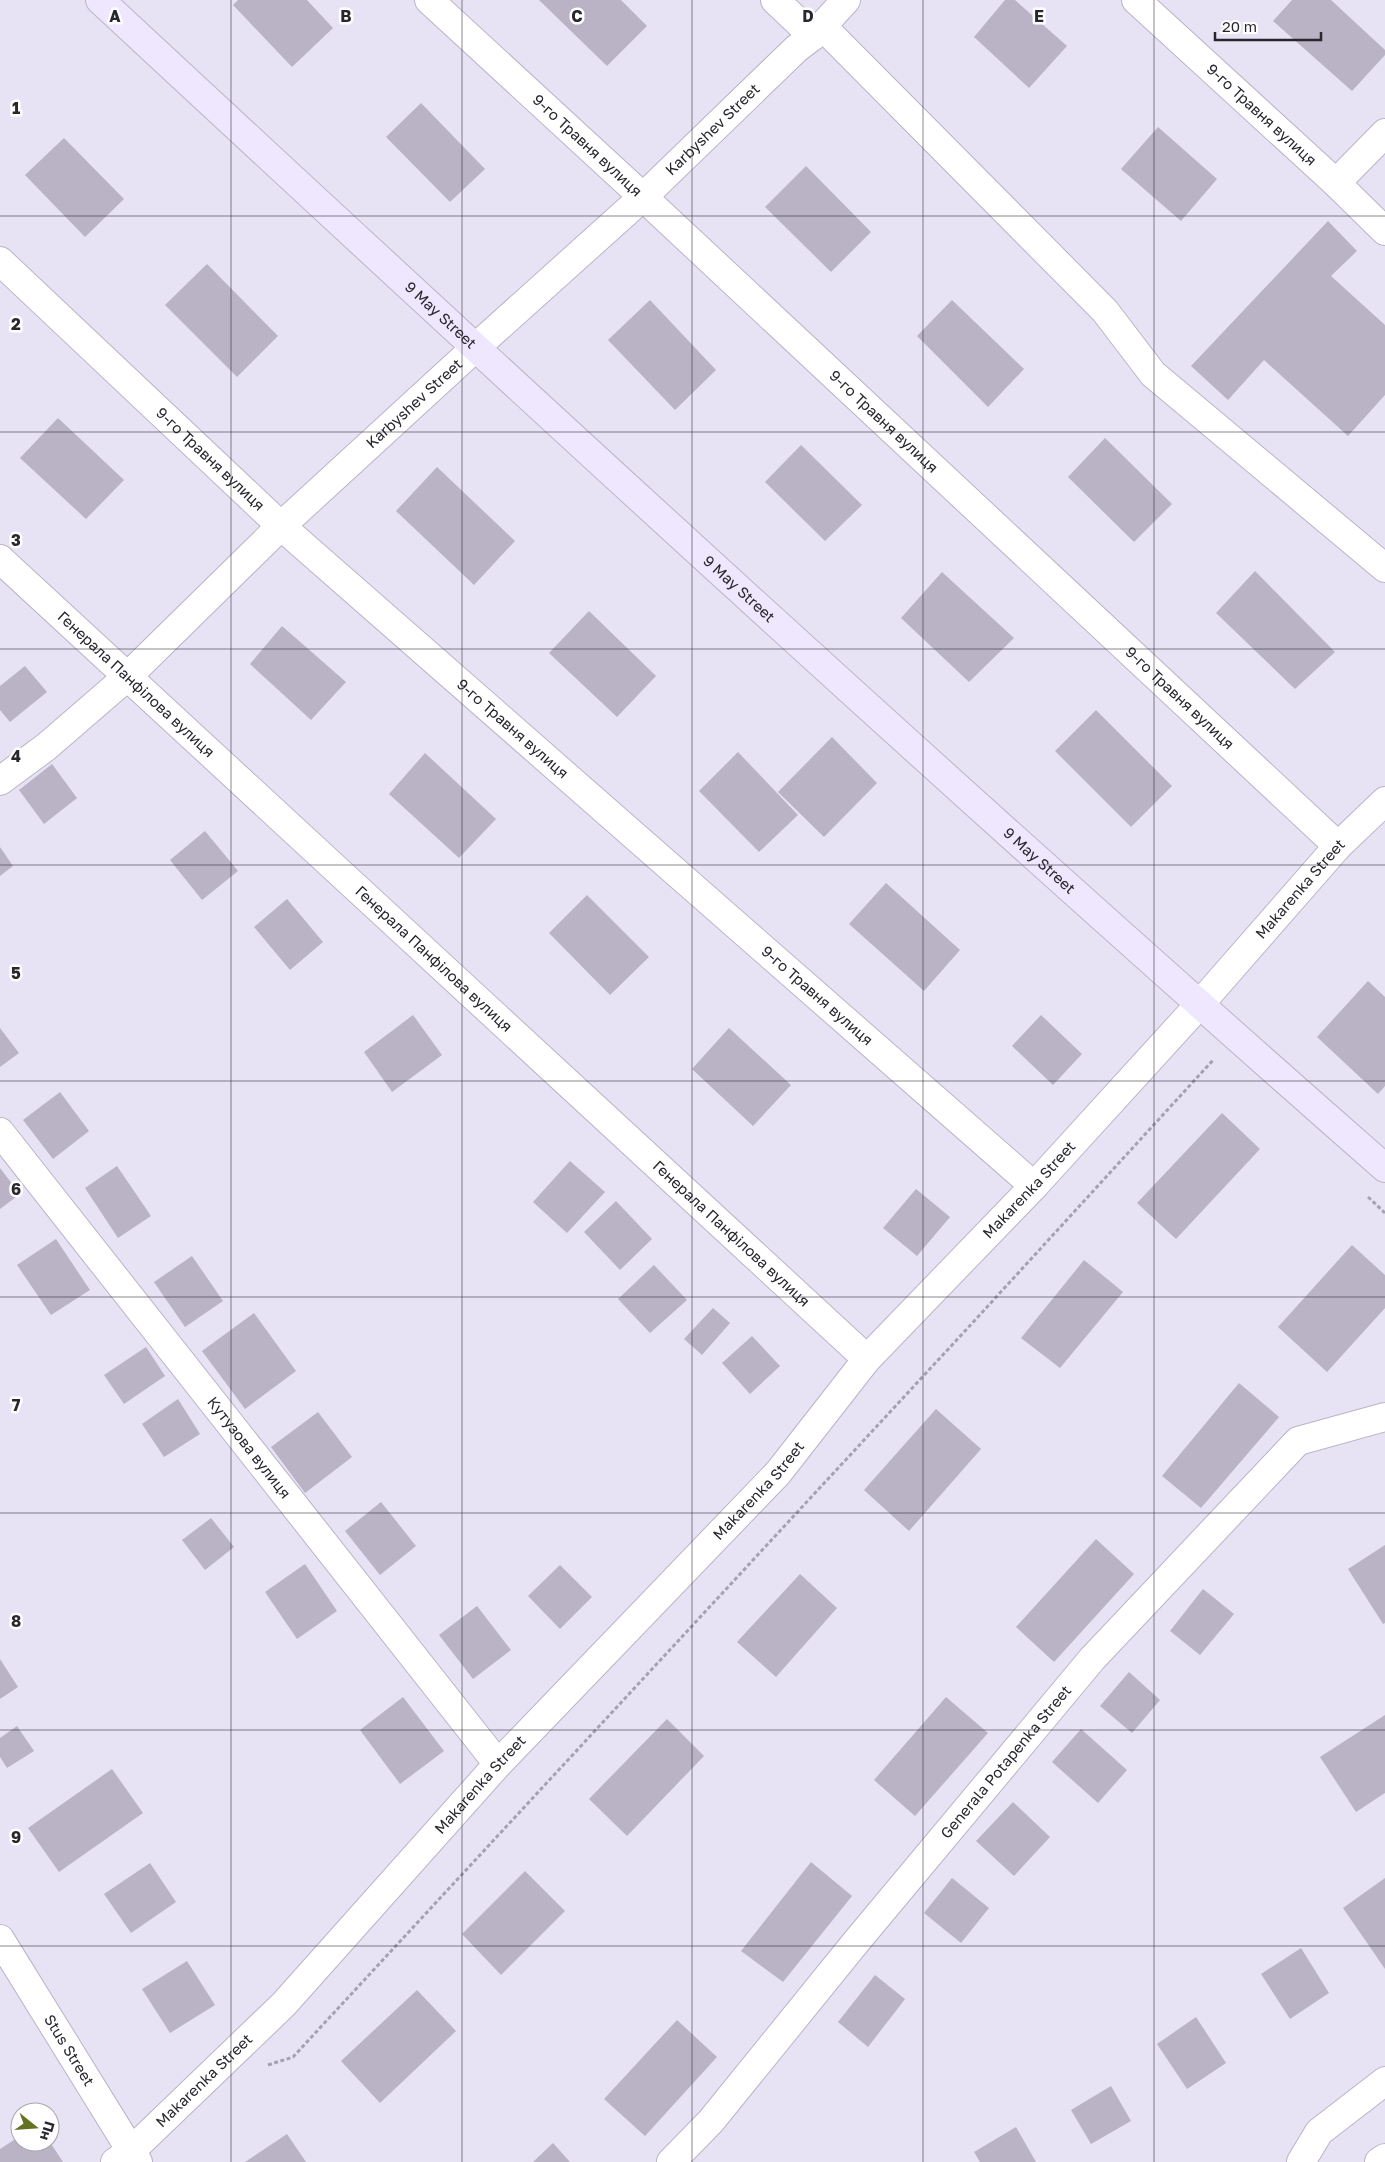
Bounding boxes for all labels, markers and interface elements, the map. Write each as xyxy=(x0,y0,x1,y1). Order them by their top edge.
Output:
text: A xyxy=(109,6,121,26)
text: B xyxy=(340,6,352,26)
text: C xyxy=(571,6,583,26)
text: D xyxy=(802,6,814,26)
text: E xyxy=(1034,6,1044,26)
scale bar xyxy=(1215,10,1321,42)
text: 20 m xyxy=(1222,17,1257,35)
street label: 9-го Травня вулиця xyxy=(1204,59,1321,169)
street label: Karbyshev Street xyxy=(661,79,763,179)
street label: 9-го Травня вулиця xyxy=(529,90,646,200)
text: 1 xyxy=(12,98,20,118)
street label: 9 May Street xyxy=(402,277,481,352)
text: 2 xyxy=(11,314,21,334)
street label: Karbyshev Street xyxy=(362,354,466,451)
street label: 9-го Травня вулиця xyxy=(826,366,942,476)
street label: 9-го Травня вулиця xyxy=(153,403,269,514)
text: 3 xyxy=(11,530,21,550)
street label: 9 May Street xyxy=(700,551,779,625)
street label: Генерала Панфілова вулиця xyxy=(55,607,219,760)
street label: 9-го Травня вулиця xyxy=(1122,642,1238,752)
street label: 9-го Травня вулиця xyxy=(454,674,573,782)
text: 4 xyxy=(11,746,21,766)
street label: 9 May Street xyxy=(1000,823,1080,897)
street label: Makarenka Street xyxy=(1251,834,1348,942)
street label: Генерала Панфілова вулиця xyxy=(352,882,516,1035)
street label: 9-го Травня вулиця xyxy=(758,941,877,1049)
text: 5 xyxy=(11,963,21,983)
street label: Makarenka Street xyxy=(979,1137,1079,1242)
street label: Генерала Панфілова вулиця xyxy=(650,1156,814,1310)
text: 6 xyxy=(11,1179,21,1199)
street label: Кутузова вулиця xyxy=(204,1393,295,1502)
text: 7 xyxy=(12,1395,21,1415)
street label: Makarenka Street xyxy=(709,1437,807,1543)
text: 8 xyxy=(11,1611,21,1631)
street label: Generala Potapenka Street xyxy=(936,1681,1074,1842)
street label: Makarenka Street xyxy=(430,1731,529,1837)
text: 9 xyxy=(11,1827,21,1847)
street label: Stus Street xyxy=(41,2011,99,2089)
street label: Makarenka Street xyxy=(152,2029,256,2130)
north arrow xyxy=(10,2102,60,2152)
text: Пн xyxy=(37,2119,59,2143)

